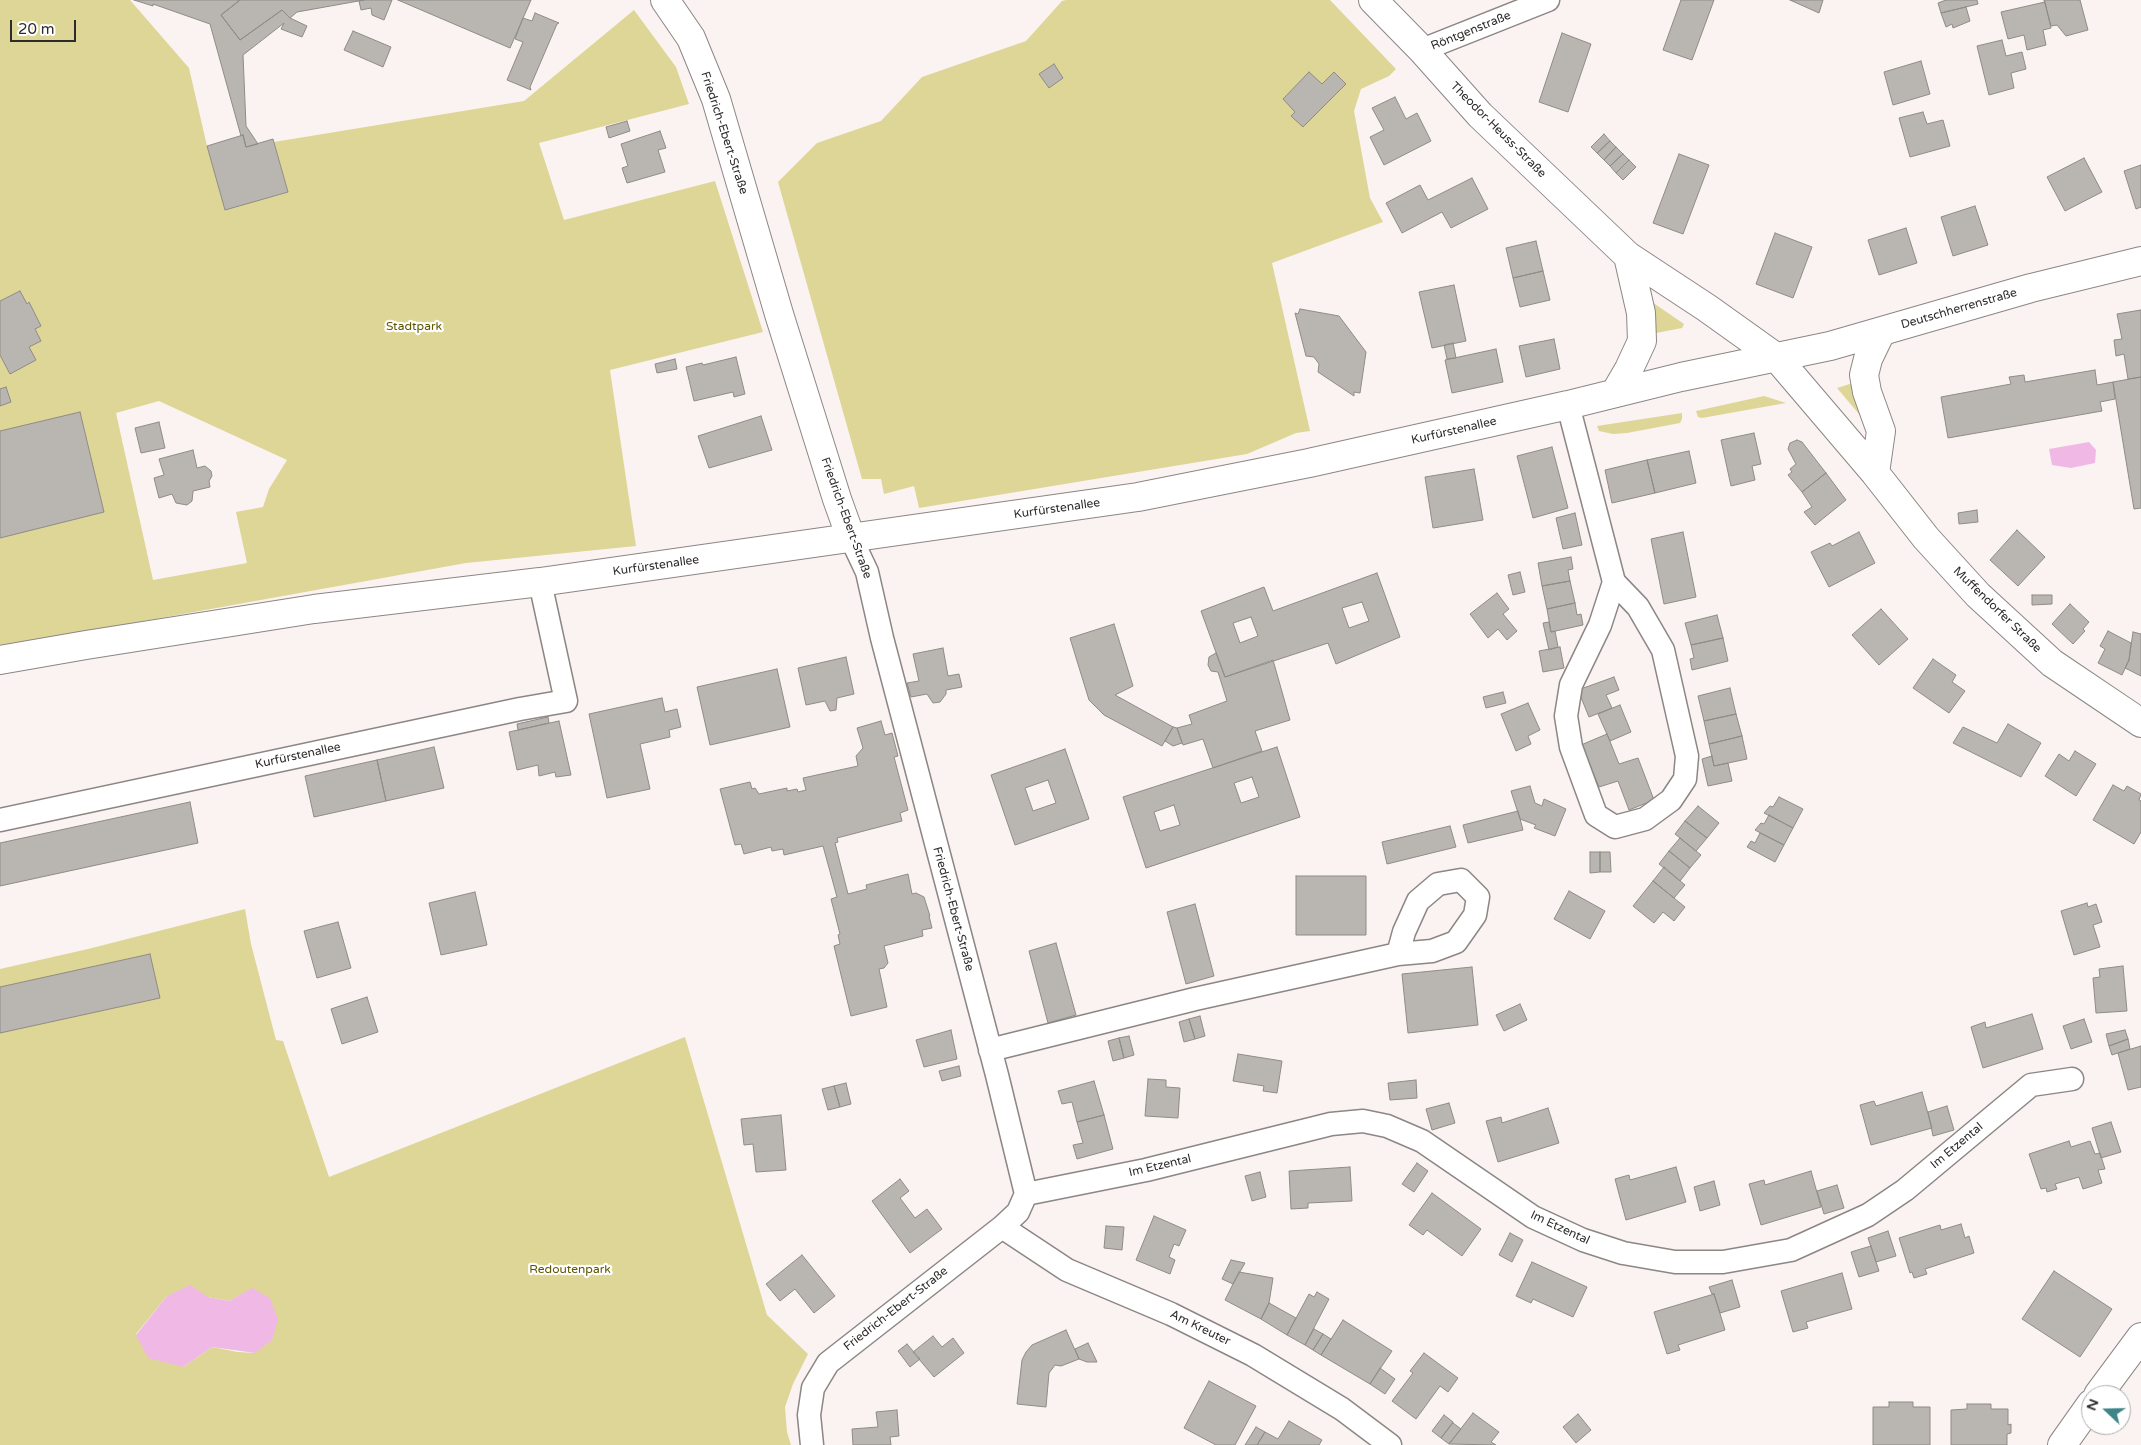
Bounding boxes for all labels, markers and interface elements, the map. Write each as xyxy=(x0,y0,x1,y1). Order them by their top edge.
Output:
street label: Röntgenstraße xyxy=(1429,8,1513,54)
scale bar xyxy=(12,10,79,42)
text: 20 m xyxy=(18,20,55,38)
street label: Friedrich-Ebert-Straße xyxy=(697,70,751,196)
street label: Theodor-Heuss-Straße xyxy=(1447,79,1549,181)
street label: Deutschherrenstraße xyxy=(1899,286,2019,332)
park label: Stadtpark xyxy=(386,320,442,334)
street label: Kurfürstenallee xyxy=(1410,414,1498,448)
street label: Friedrich-Ebert-Straße xyxy=(817,455,875,581)
street label: Kurfürstenallee xyxy=(1013,496,1101,522)
street label: Kurfürstenallee xyxy=(612,553,700,579)
street label: Muffendorfer Straße xyxy=(1950,564,2044,656)
street label: Kurfürstenallee xyxy=(254,740,342,772)
street label: Friedrich-Ebert-Straße xyxy=(929,845,977,973)
street label: Im Etzental xyxy=(1928,1120,1986,1172)
street label: Im Etzental xyxy=(1127,1152,1193,1180)
street label: Im Etzental xyxy=(1528,1208,1592,1248)
park label: Redoutenpark xyxy=(529,1263,611,1277)
street label: Friedrich-Ebert-Straße xyxy=(841,1264,951,1354)
street label: Am Kreuter xyxy=(1167,1307,1233,1349)
north arrow xyxy=(2081,1385,2131,1435)
text: N xyxy=(2083,1397,2102,1413)

